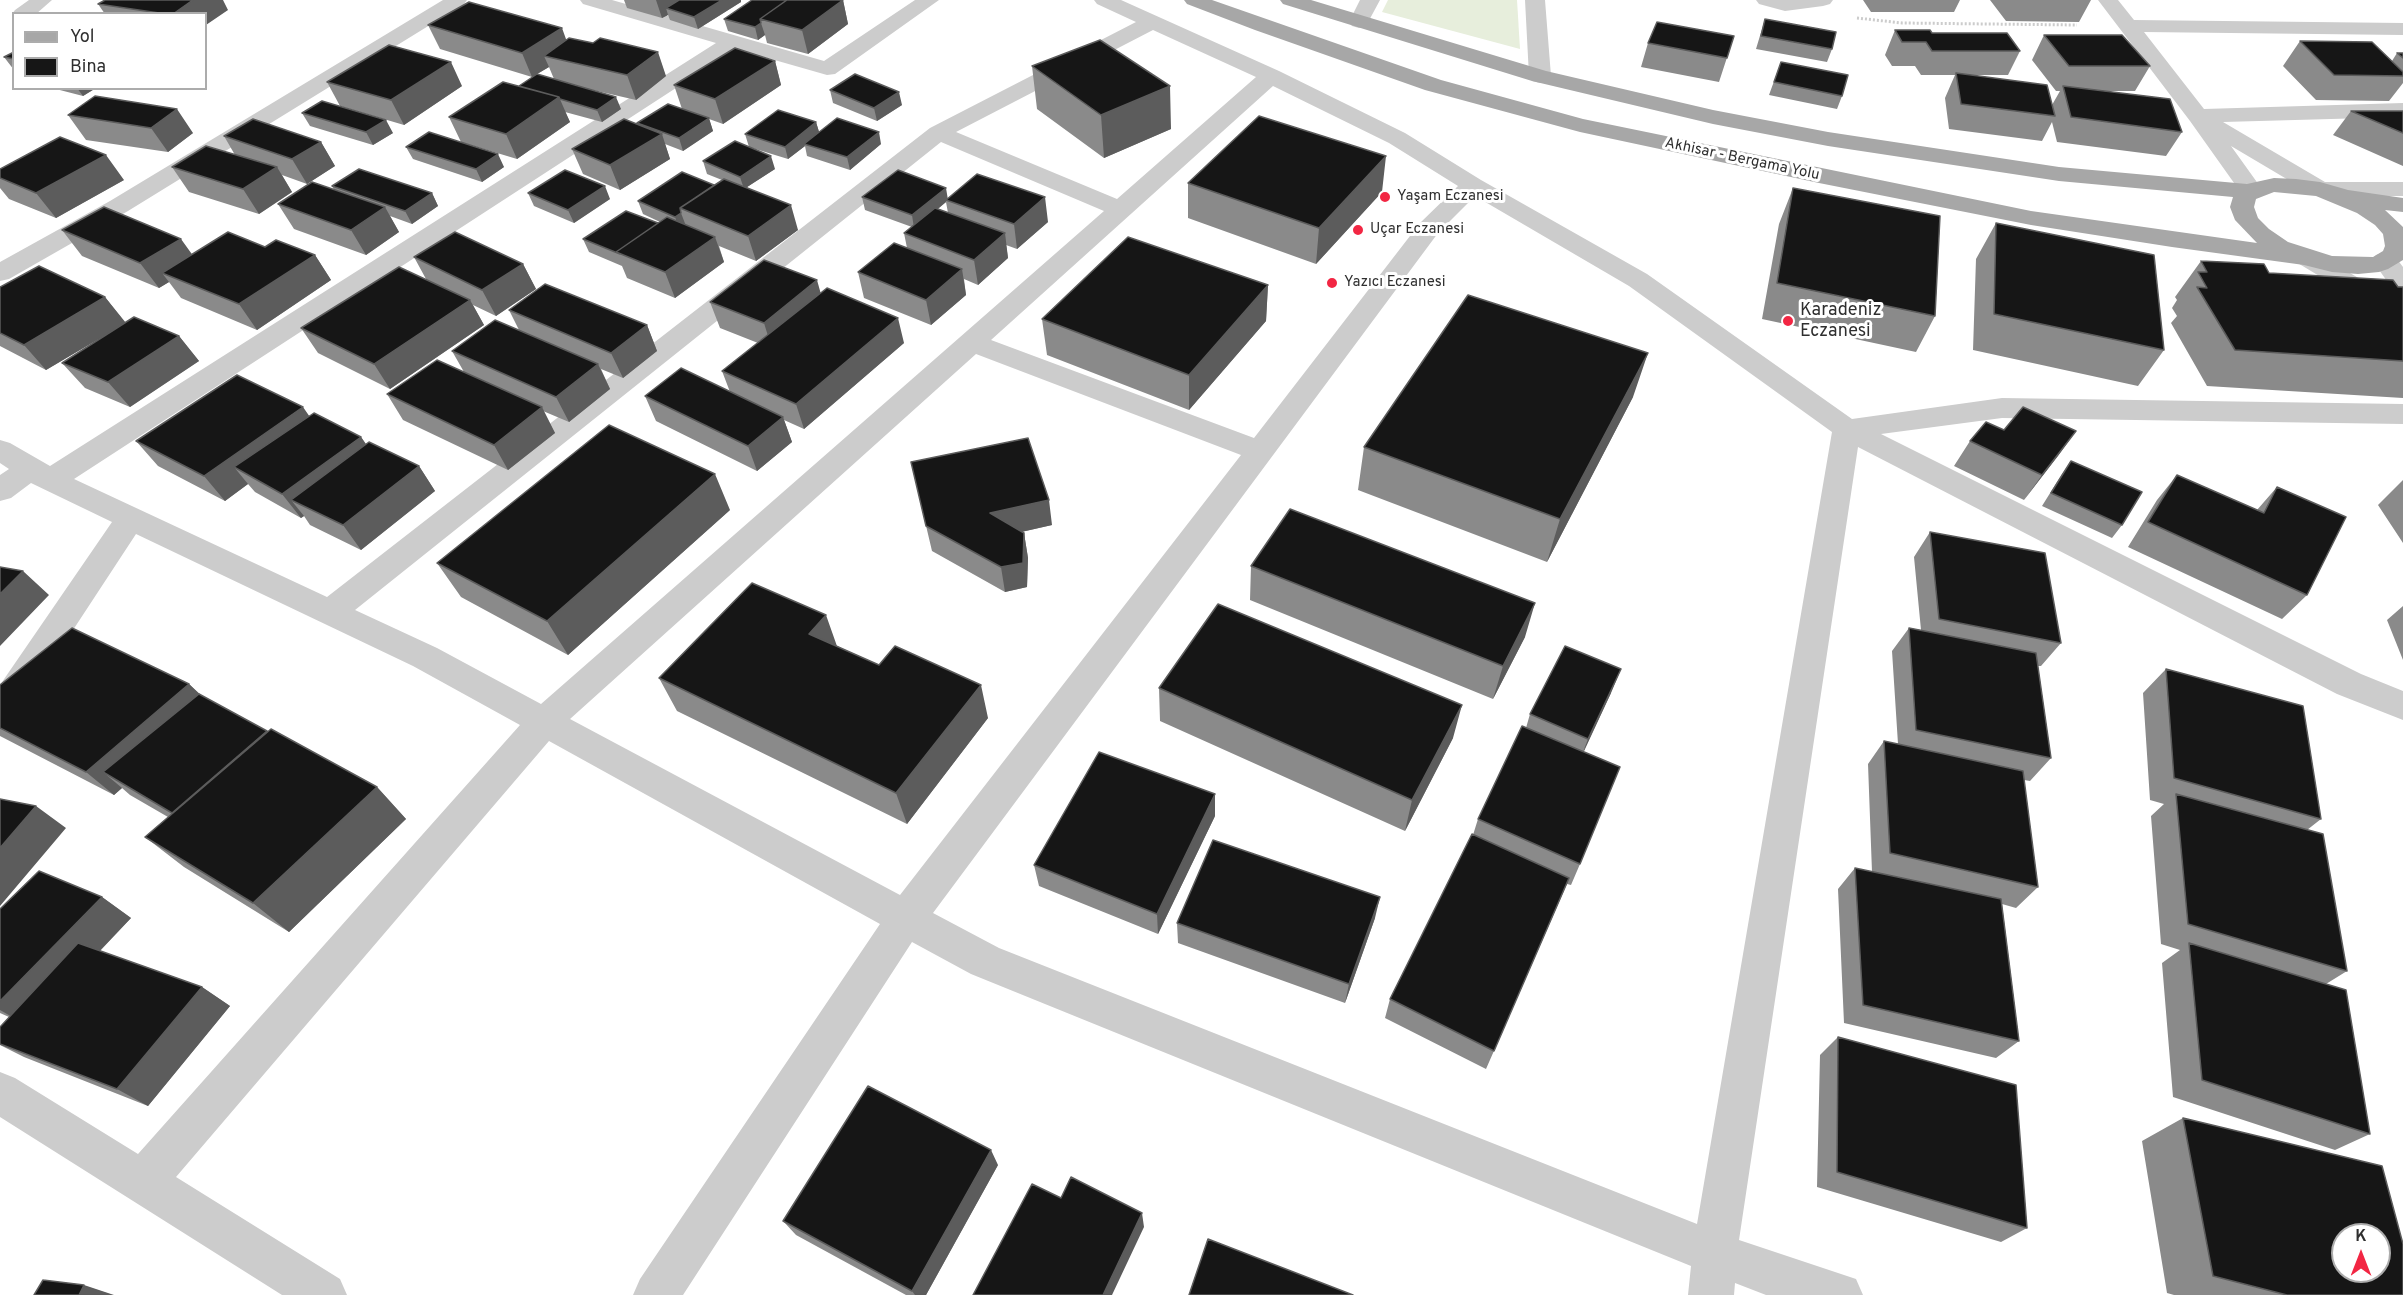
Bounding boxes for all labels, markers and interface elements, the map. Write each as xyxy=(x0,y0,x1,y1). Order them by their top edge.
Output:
legend xyxy=(12,12,207,90)
text: Yol xyxy=(70,26,95,49)
text: Bina xyxy=(70,56,106,79)
street label: Akhisar - Bergama Yolu xyxy=(1663,135,1821,185)
place label: Yaşam Eczanesi xyxy=(1397,188,1504,206)
marker: Yaşam Eczanesi xyxy=(1378,190,1392,204)
place label: Uçar Eczanesi xyxy=(1370,221,1464,239)
marker: Uçar Eczanesi xyxy=(1351,223,1365,237)
place label: Yazıcı Eczanesi xyxy=(1344,274,1446,292)
marker: Yazıcı Eczanesi xyxy=(1325,276,1339,290)
place label: Karadeniz Eczanesi xyxy=(1800,300,1881,342)
marker: Karadeniz Eczanesi xyxy=(1781,314,1795,328)
north arrow xyxy=(2331,1223,2391,1283)
text: K xyxy=(2355,1227,2367,1247)

